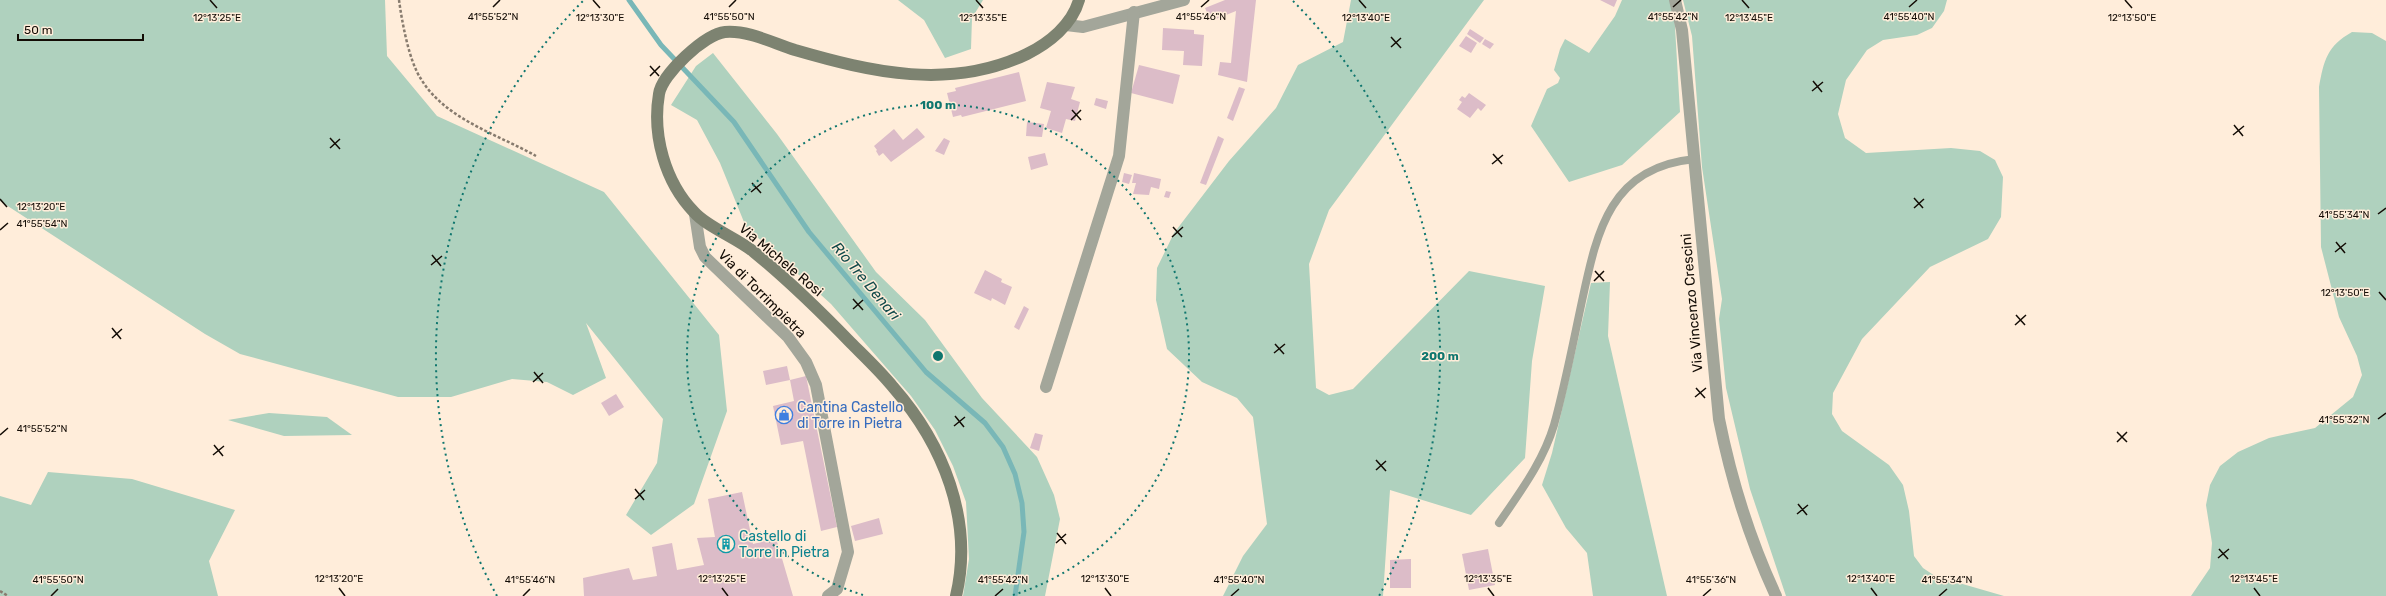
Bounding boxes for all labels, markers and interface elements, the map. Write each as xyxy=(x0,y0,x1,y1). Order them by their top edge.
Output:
text: 41°55'52"N xyxy=(468,11,518,23)
text: 41°55'50"N xyxy=(703,11,755,23)
text: 41°55'46"N xyxy=(1176,11,1226,23)
text: 41°55'42"N xyxy=(1648,11,1698,23)
text: 41°55'40"N xyxy=(1884,11,1935,23)
text: 12°13'25"E xyxy=(193,12,241,24)
text: 12°13'30"E xyxy=(576,12,624,24)
text: 12°13'35"E xyxy=(959,12,1007,24)
text: 12°13'40"E xyxy=(1342,12,1390,24)
text: 12°13'45"E xyxy=(1725,12,1773,24)
text: 12°13'50"E xyxy=(2108,12,2156,24)
scale bar xyxy=(18,16,143,42)
text: 50 m xyxy=(24,23,52,37)
text: 100 m xyxy=(920,98,956,112)
text: 12°13'20"E xyxy=(17,201,65,213)
text: 41°55'34"N xyxy=(2319,209,2370,221)
text: 41°55'54"N xyxy=(17,218,67,230)
street label: Via Michele Rosi xyxy=(735,220,827,300)
street label: Via Vincenzo Crescini xyxy=(1677,233,1707,373)
water label: Rio Tre Denari xyxy=(828,238,904,324)
street label: Via di Torrimpietra xyxy=(714,246,810,342)
text: 12°13'50"E xyxy=(2321,287,2369,299)
centre of rings xyxy=(931,349,945,363)
text: 200 m xyxy=(1421,349,1459,363)
place label: Cantina Castello di Torre in Pietra xyxy=(797,399,903,432)
shop icon: Cantina Castello di Torre in Pietra xyxy=(774,405,794,425)
text: 41°55'32"N xyxy=(2319,414,2369,426)
text: 41°55'52"N xyxy=(17,423,67,435)
place label: Castello di Torre in Pietra xyxy=(739,528,829,561)
building icon: Castello di Torre in Pietra xyxy=(716,534,736,554)
text: 12°13'20"E xyxy=(315,573,363,585)
text: 12°13'25"E xyxy=(698,573,746,585)
text: 12°13'30"E xyxy=(1081,573,1129,585)
text: 12°13'35"E xyxy=(1464,573,1512,585)
text: 12°13'40"E xyxy=(1847,573,1895,585)
text: 12°13'45"E xyxy=(2230,573,2278,585)
text: 41°55'50"N xyxy=(32,574,84,586)
text: 41°55'46"N xyxy=(505,574,555,586)
text: 41°55'42"N xyxy=(978,574,1028,586)
text: 41°55'40"N xyxy=(1214,574,1265,586)
text: 41°55'36"N xyxy=(1686,574,1736,586)
text: 41°55'34"N xyxy=(1922,574,1973,586)

